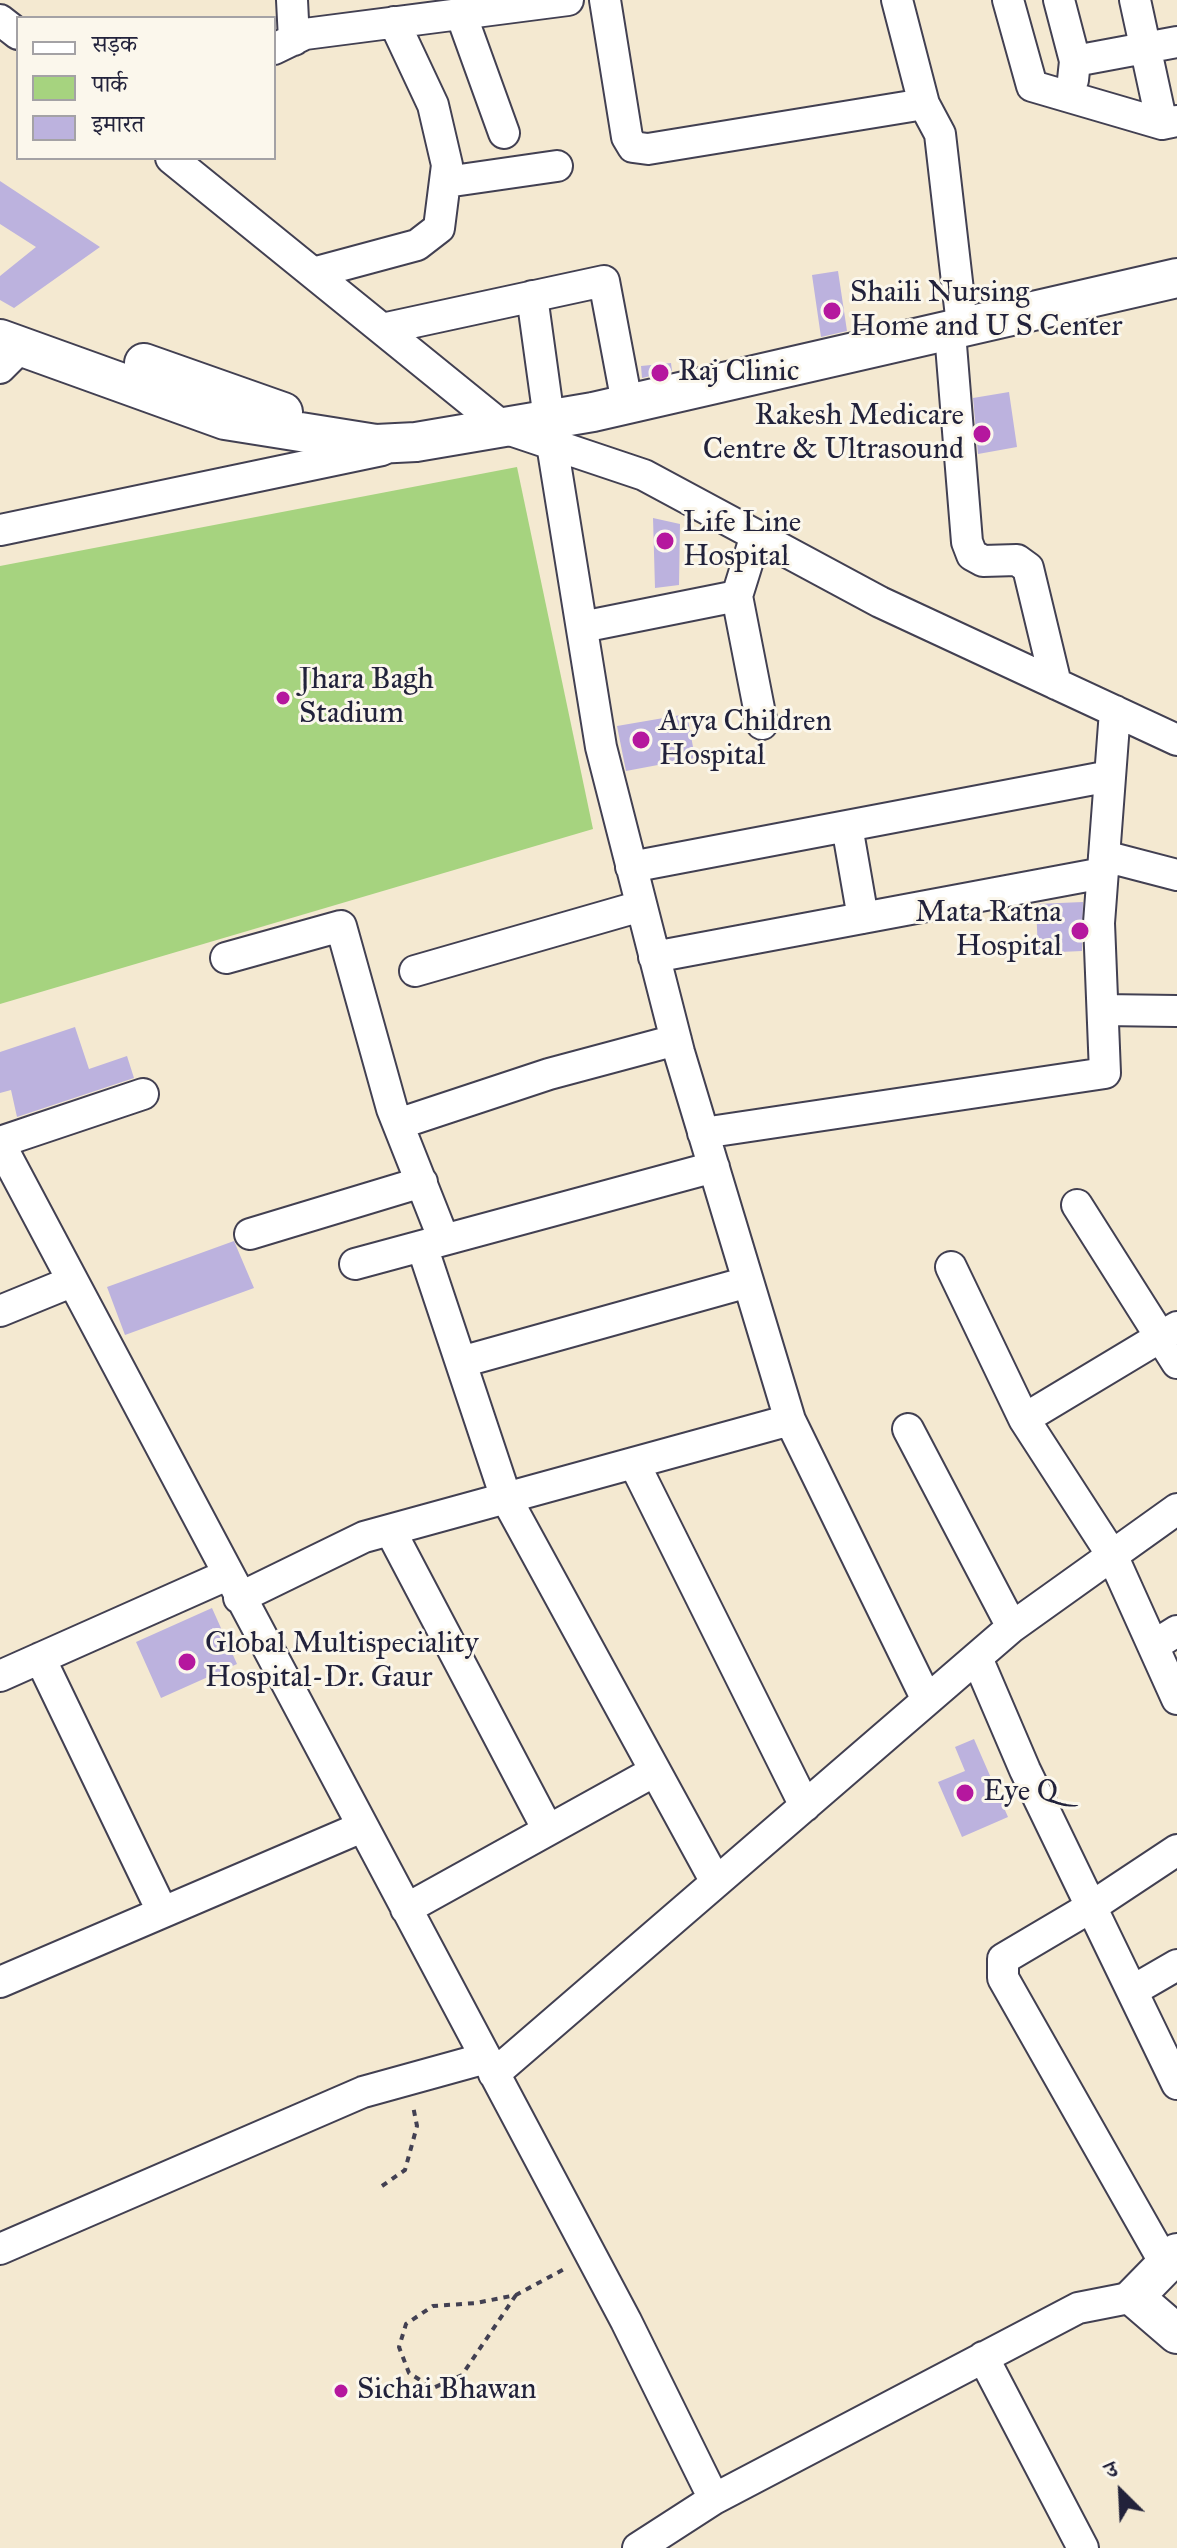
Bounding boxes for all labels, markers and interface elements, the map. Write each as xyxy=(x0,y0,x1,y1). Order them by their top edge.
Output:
legend xyxy=(16,16,276,160)
text: सड़क xyxy=(92,29,137,59)
text: पार्क xyxy=(92,69,127,99)
text: इमारत xyxy=(92,109,144,139)
place label: Shaili Nursing Home and U S Center xyxy=(850,276,1123,346)
marker: Shaili Nursing Home and U S Center xyxy=(821,300,843,322)
place label: Raj Clinic xyxy=(678,355,799,391)
marker: Raj Clinic xyxy=(649,362,671,384)
place label: Rakesh Medicare Centre & Ultrasound xyxy=(703,399,964,470)
marker: Rakesh Medicare Centre & Ultrasound xyxy=(971,423,993,445)
place label: Life Line Hospital xyxy=(683,506,801,576)
marker: Life Line Hospital xyxy=(654,530,676,552)
place label: Jhara Bagh Stadium xyxy=(299,663,434,734)
marker: Jhara Bagh Stadium xyxy=(274,689,292,707)
place label: Arya Children Hospital xyxy=(659,705,832,776)
marker: Arya Children Hospital xyxy=(630,729,652,751)
place label: Mata Ratna Hospital xyxy=(915,896,1062,966)
marker: Mata Ratna Hospital xyxy=(1069,920,1091,942)
place label: Global Multispeciality Hospital-Dr. Gaur xyxy=(205,1627,478,1698)
marker: Global Multispeciality Hospital-Dr. Gaur xyxy=(176,1651,198,1673)
place label: Eye Q xyxy=(983,1775,1058,1811)
marker: Eye Q xyxy=(954,1782,976,1804)
place label: Sichai Bhawan xyxy=(357,2373,537,2409)
marker: Sichai Bhawan xyxy=(332,2382,350,2400)
north arrow xyxy=(1081,2452,1161,2532)
text: उ xyxy=(1100,2455,1122,2484)

